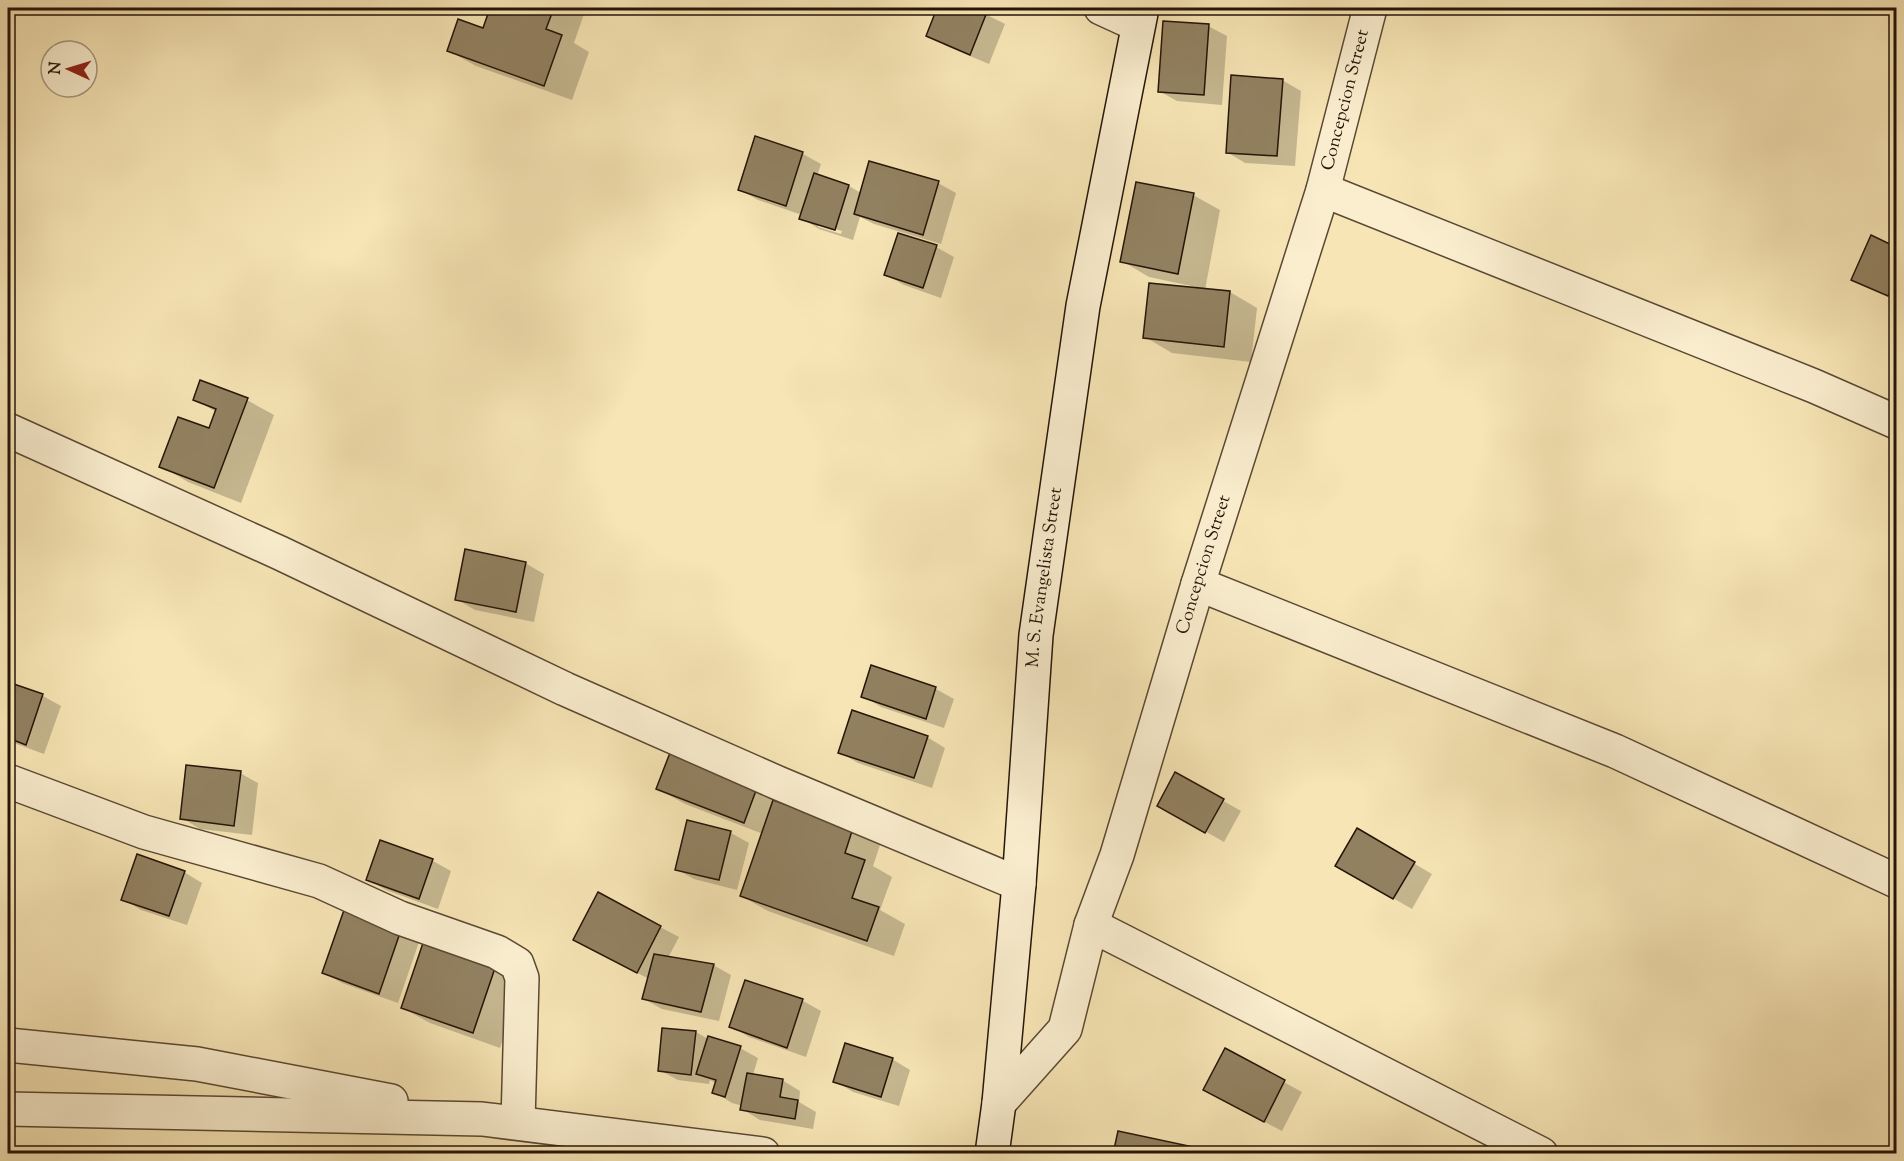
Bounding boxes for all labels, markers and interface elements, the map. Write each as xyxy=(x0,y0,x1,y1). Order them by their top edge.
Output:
street label: Concepcion Street xyxy=(1316,27,1377,173)
north arrow xyxy=(39,39,99,99)
text: N xyxy=(45,61,68,75)
street label: M. S. Evangelista Street xyxy=(1021,486,1070,669)
street label: Concepcion Street xyxy=(1171,492,1238,638)

